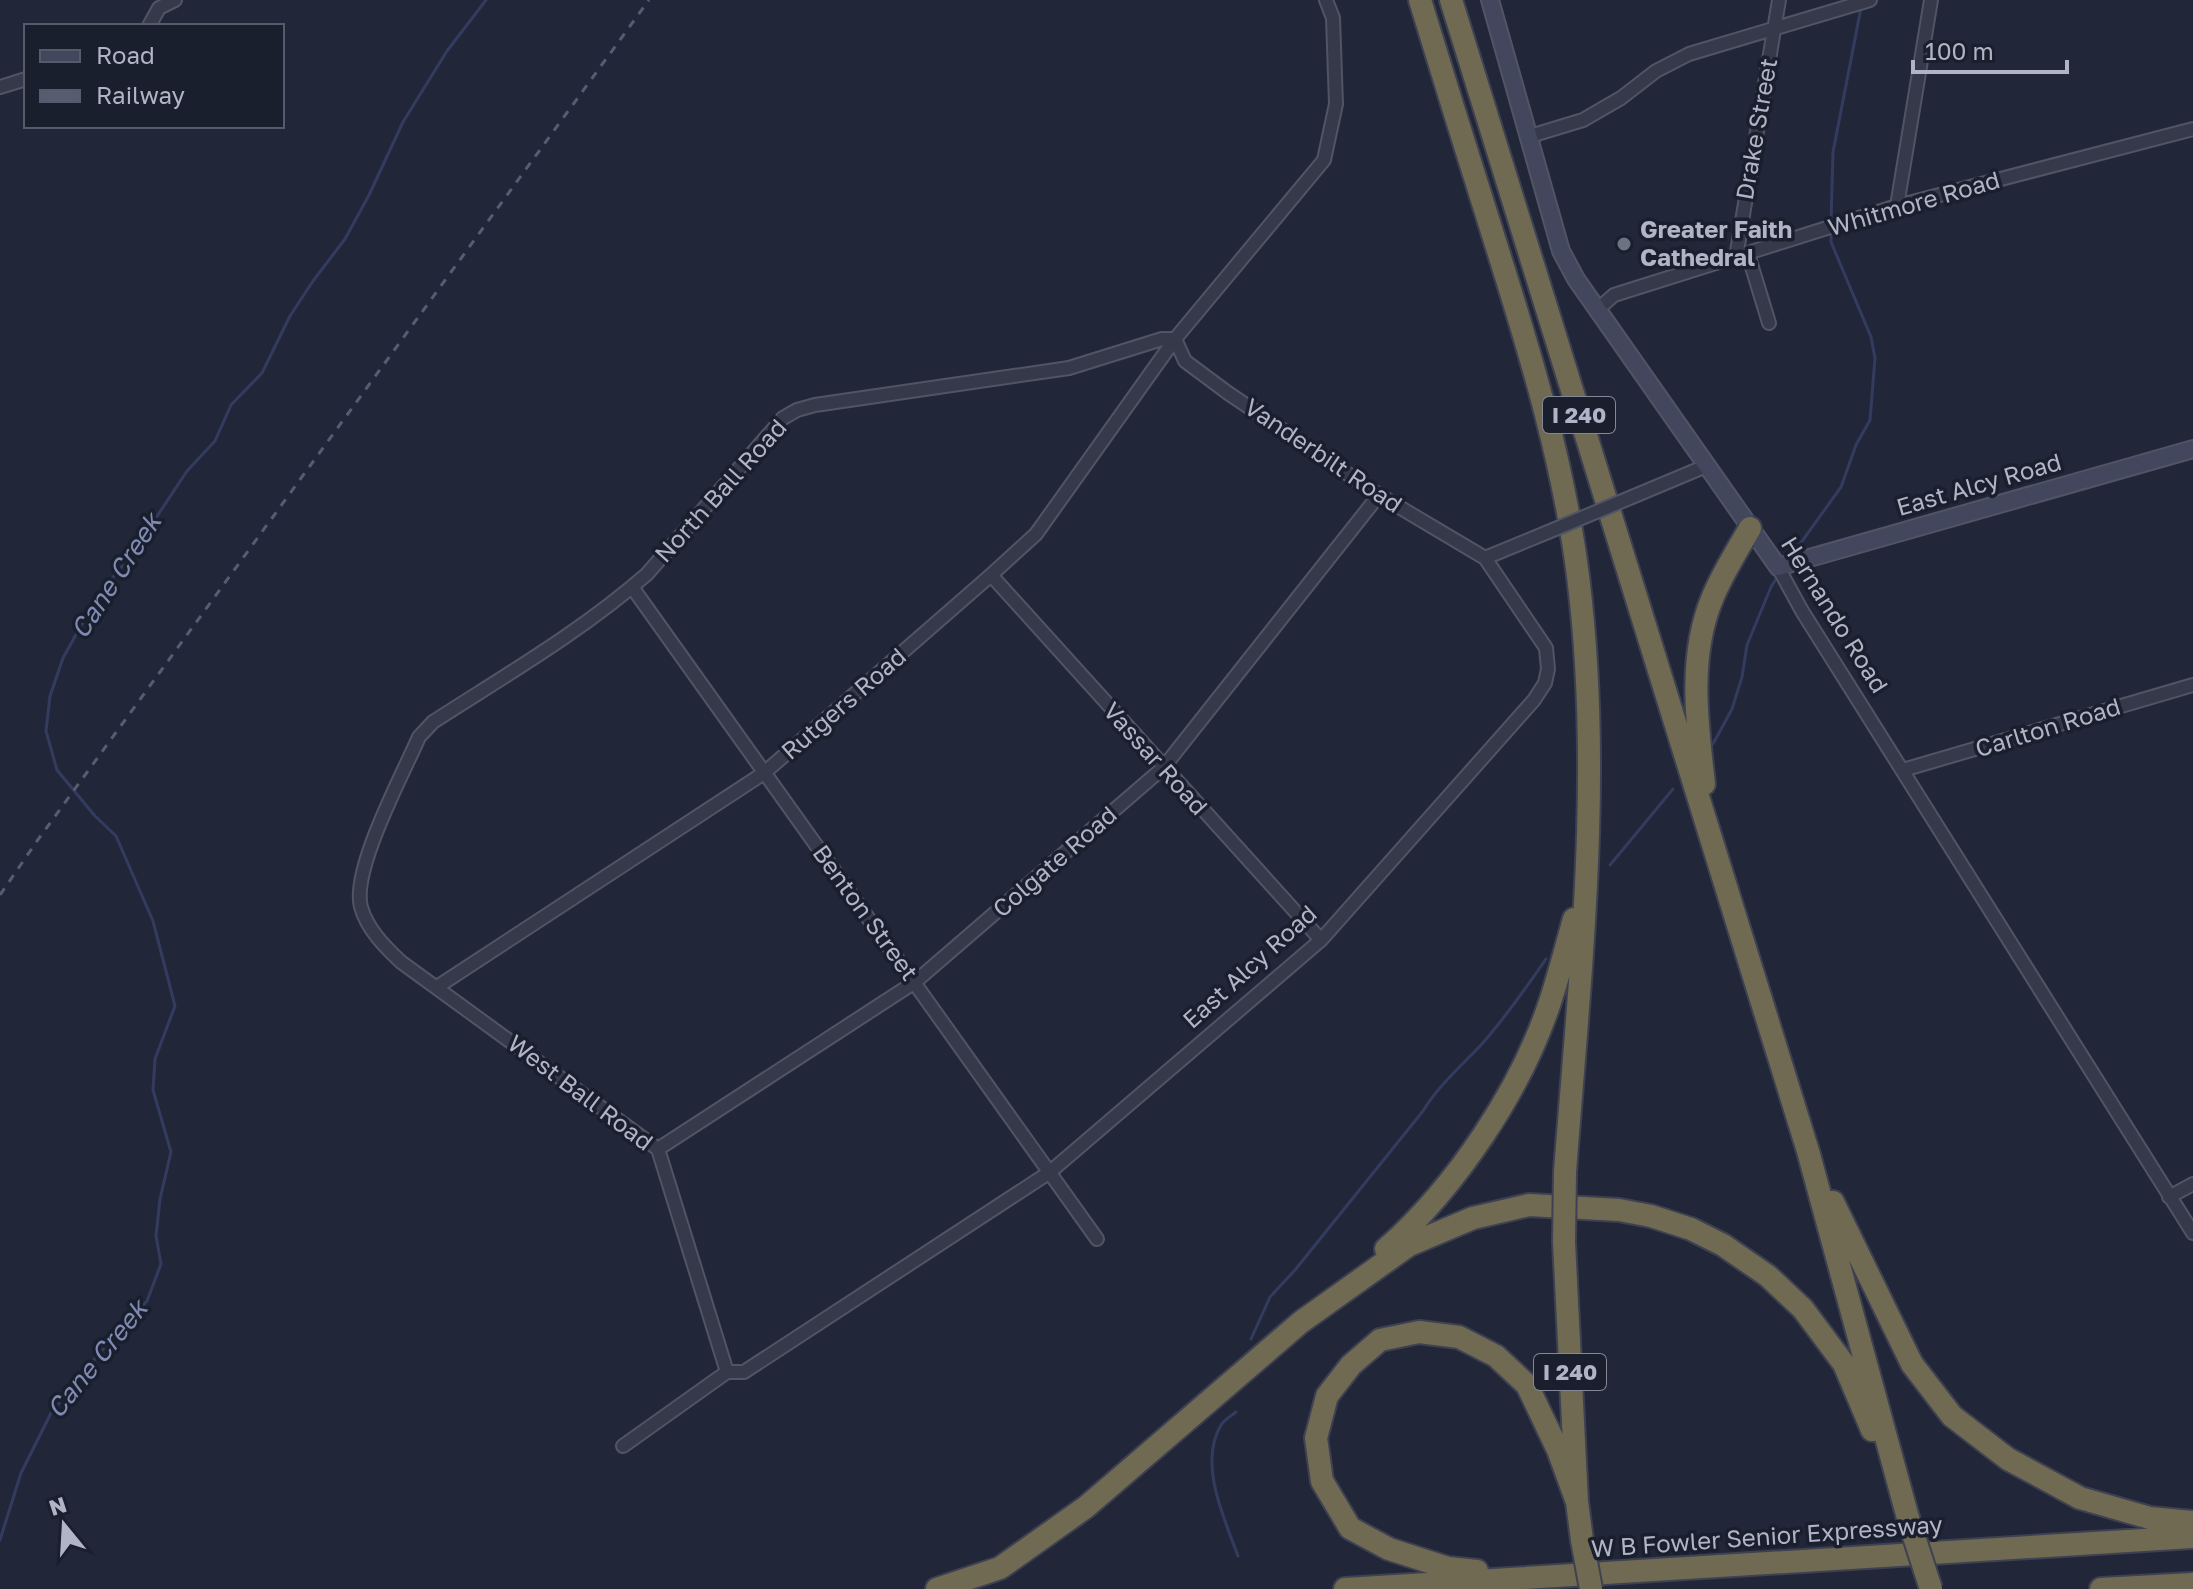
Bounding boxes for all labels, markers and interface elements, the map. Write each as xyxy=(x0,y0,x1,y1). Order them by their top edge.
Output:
legend xyxy=(24,24,284,128)
scale bar xyxy=(1913,24,2067,74)
text: 100 m xyxy=(1925,36,1994,65)
text: Road xyxy=(96,40,155,69)
street label: Drake Street xyxy=(1729,56,1782,202)
text: Railway xyxy=(96,80,185,109)
street label: Whitmore Road xyxy=(1824,164,2003,241)
place label: Greater Faith Cathedral xyxy=(1640,214,1792,271)
marker: Greater Faith Cathedral xyxy=(1615,235,1633,253)
street label: Vanderbilt Road xyxy=(1240,391,1408,518)
road number: I 240 xyxy=(1543,397,1615,433)
street label: North Ball Road xyxy=(648,412,792,568)
street label: East Alcy Road xyxy=(1893,446,2064,521)
water label: Cane Creek xyxy=(64,506,169,644)
street label: Hernando Road xyxy=(1776,531,1895,698)
street label: Rutgers Road xyxy=(775,641,911,765)
street label: Carlton Road xyxy=(1972,691,2124,762)
street label: Vassar Road xyxy=(1098,696,1214,820)
street label: Colgate Road xyxy=(986,799,1122,923)
street label: Benton Street xyxy=(807,839,925,985)
street label: East Alcy Road xyxy=(1176,898,1322,1034)
street label: West Ball Road xyxy=(503,1028,659,1156)
water label: Cane Creek xyxy=(40,1292,155,1424)
road number: I 240 xyxy=(1534,1354,1606,1390)
north arrow xyxy=(24,1485,104,1565)
text: N xyxy=(46,1490,70,1521)
street label: W B Fowler Senior Expressway xyxy=(1590,1509,1944,1562)

